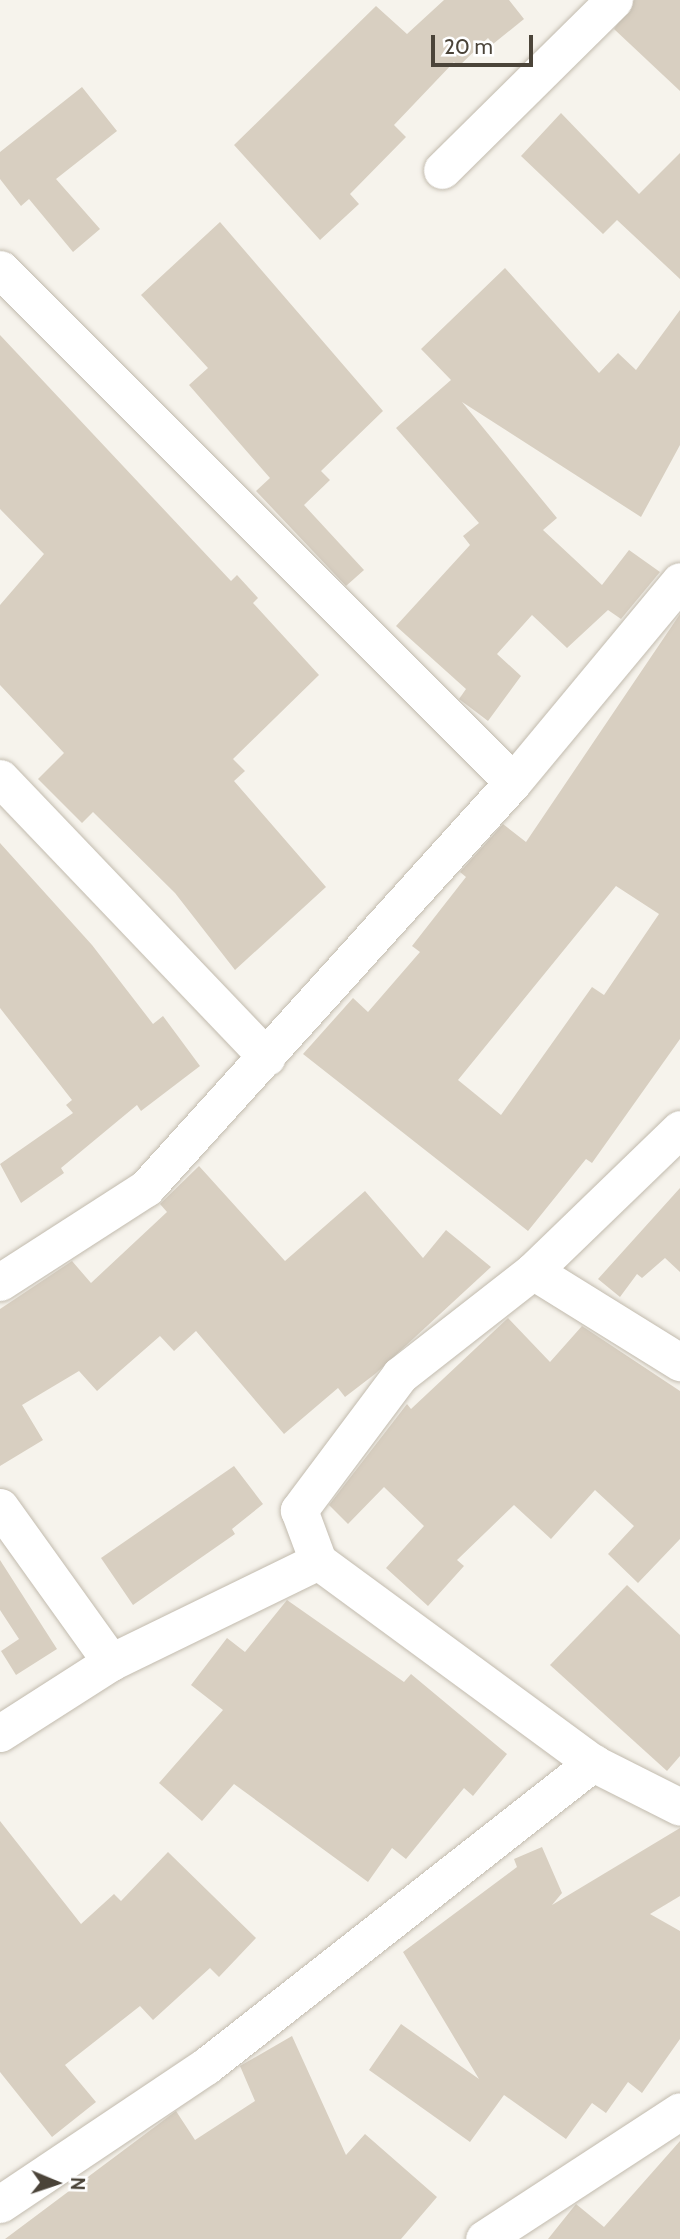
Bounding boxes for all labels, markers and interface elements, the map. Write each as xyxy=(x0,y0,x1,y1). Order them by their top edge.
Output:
scale bar xyxy=(435,21,536,65)
text: 20 m xyxy=(444,34,493,59)
north arrow xyxy=(21,2148,91,2218)
text: N xyxy=(66,2177,89,2191)

